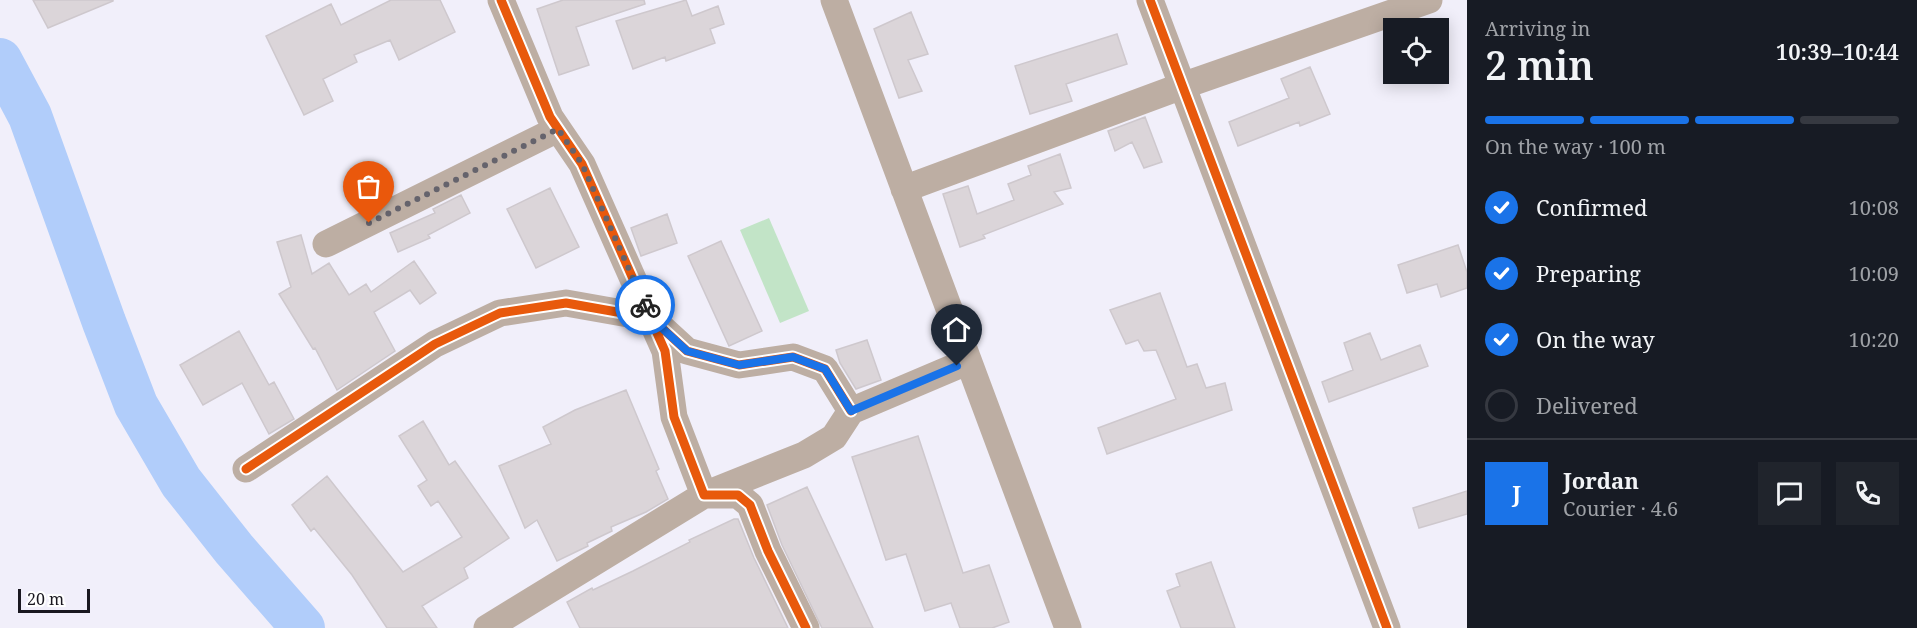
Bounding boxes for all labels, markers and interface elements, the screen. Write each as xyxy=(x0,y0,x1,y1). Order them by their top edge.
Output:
text: Arriving in xyxy=(1485,15,1590,42)
map controls xyxy=(1383,18,1449,84)
button: locate xyxy=(1383,18,1449,84)
text: 10:39–10:44 xyxy=(1776,36,1899,66)
text: 2 min xyxy=(1485,38,1594,91)
text: On the way · 100 m xyxy=(1485,133,1666,160)
pin xyxy=(343,161,394,223)
icon: bag xyxy=(352,170,385,203)
icon: check xyxy=(1485,191,1518,224)
text: Confirmed xyxy=(1536,192,1647,222)
text: 10:08 xyxy=(1849,194,1899,221)
icon: check xyxy=(1485,257,1518,290)
text: Preparing xyxy=(1536,258,1641,288)
text: 10:09 xyxy=(1849,260,1899,287)
courier xyxy=(615,275,675,335)
icon: bike xyxy=(629,289,662,322)
pin xyxy=(931,304,982,366)
icon: home xyxy=(940,313,973,346)
icon: check xyxy=(1485,323,1518,356)
text: On the way xyxy=(1536,324,1655,354)
text: 10:20 xyxy=(1849,326,1899,353)
text: Delivered xyxy=(1536,390,1638,420)
button: chat xyxy=(1758,462,1821,525)
button: phone xyxy=(1836,462,1899,525)
text: Jordan xyxy=(1563,465,1639,495)
text: J xyxy=(1512,478,1521,508)
text: Courier · 4.6 xyxy=(1563,495,1678,522)
scale bar xyxy=(18,586,90,614)
text: 20 m xyxy=(27,588,64,610)

